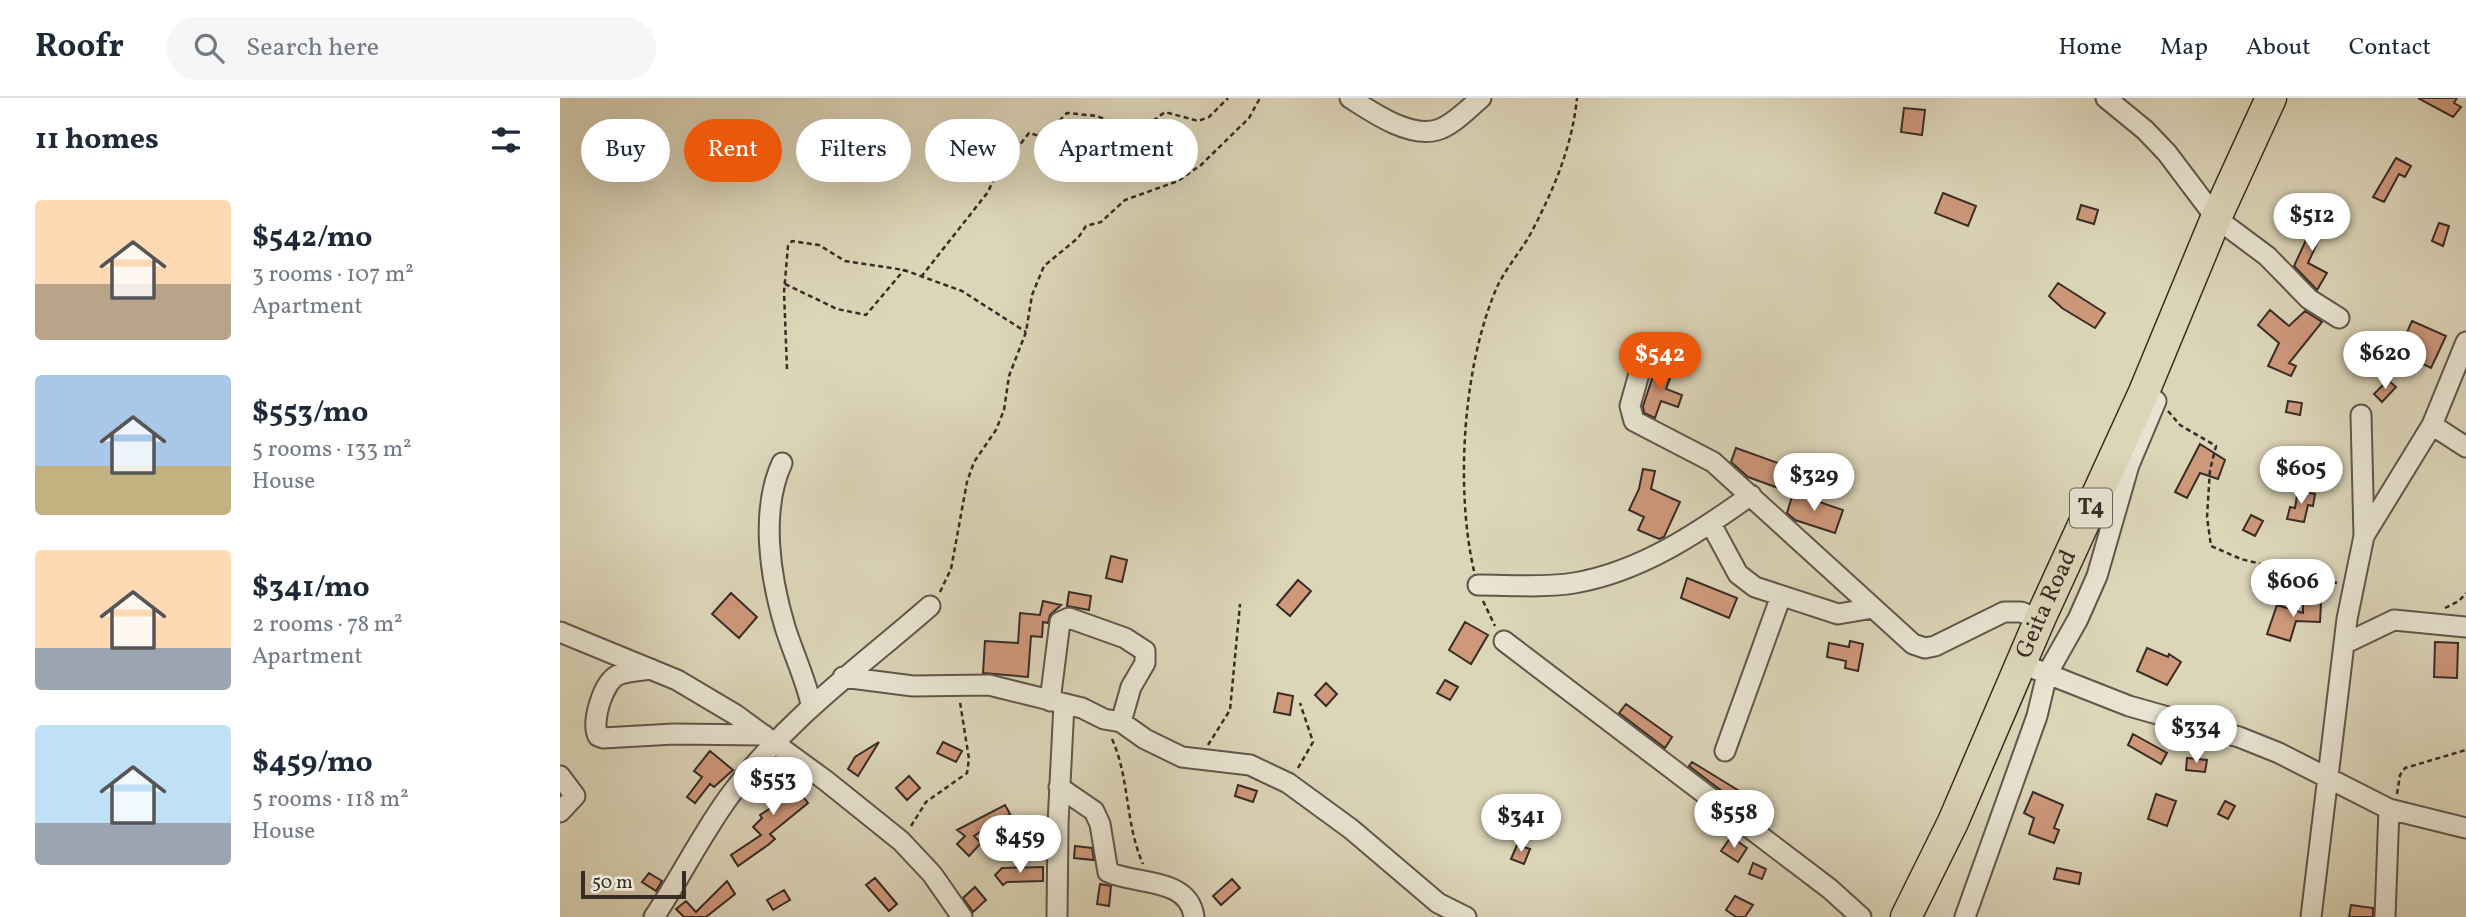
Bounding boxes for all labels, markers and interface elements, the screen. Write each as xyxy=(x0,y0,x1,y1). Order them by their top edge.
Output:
search box xyxy=(166,17,656,80)
text: Roofr xyxy=(35,25,124,71)
icon: search xyxy=(190,29,228,67)
text: Search here xyxy=(246,30,379,66)
text: Home xyxy=(2058,31,2122,65)
text: Map xyxy=(2160,31,2208,65)
text: About xyxy=(2246,31,2311,65)
text: Contact xyxy=(2349,31,2431,65)
text: 11 homes xyxy=(35,119,159,161)
chip: Buy xyxy=(581,119,670,182)
chip: Rent xyxy=(684,119,782,182)
chip: Filters xyxy=(796,119,911,182)
chip: New xyxy=(925,119,1020,182)
chip: Apartment xyxy=(1034,119,1198,182)
icon: filters xyxy=(487,121,525,159)
pin: $512 xyxy=(2271,194,2353,253)
text: $512 xyxy=(2289,200,2335,232)
text: $542/mo xyxy=(252,217,372,259)
icon: home xyxy=(91,228,175,312)
text: 3 rooms · 107 m² xyxy=(252,259,414,291)
text: Apartment xyxy=(252,291,363,323)
pin: $620 xyxy=(2344,331,2426,391)
pin: $542 xyxy=(1619,332,1701,392)
text: $620 xyxy=(2359,338,2411,370)
text: $542 xyxy=(1635,339,1685,371)
text: $553/mo xyxy=(252,392,368,434)
icon: home xyxy=(91,403,175,487)
text: 5 rooms · 133 m² xyxy=(252,434,412,466)
pin: $605 xyxy=(2260,446,2342,506)
text: $605 xyxy=(2276,453,2326,485)
pin: $329 xyxy=(1773,454,1855,513)
text: $329 xyxy=(1789,460,1839,492)
text: House xyxy=(252,466,315,498)
road number: T4 xyxy=(2070,488,2112,528)
street label: Geita Road xyxy=(2008,545,2086,664)
pin: $606 xyxy=(2252,560,2334,619)
text: $606 xyxy=(2267,566,2319,598)
text: $341/mo xyxy=(252,567,370,609)
icon: home xyxy=(91,578,175,662)
text: 2 rooms · 78 m² xyxy=(252,609,403,641)
text: Apartment xyxy=(252,641,363,673)
pin: $334 xyxy=(2155,706,2237,765)
text: $334 xyxy=(2171,712,2221,744)
text: $459/mo xyxy=(252,742,373,784)
icon: home xyxy=(91,753,175,837)
pin: $553 xyxy=(732,758,814,817)
text: $553 xyxy=(750,764,796,796)
text: 5 rooms · 118 m² xyxy=(252,784,409,816)
pin: $558 xyxy=(1693,790,1775,850)
pin: $341 xyxy=(1480,794,1562,854)
text: $558 xyxy=(1710,797,1758,829)
text: $341 xyxy=(1497,801,1545,833)
text: House xyxy=(252,816,315,848)
pin: $459 xyxy=(979,816,1061,875)
text: $459 xyxy=(995,822,1045,854)
scale bar xyxy=(581,868,686,900)
text: 50 m xyxy=(592,870,633,896)

